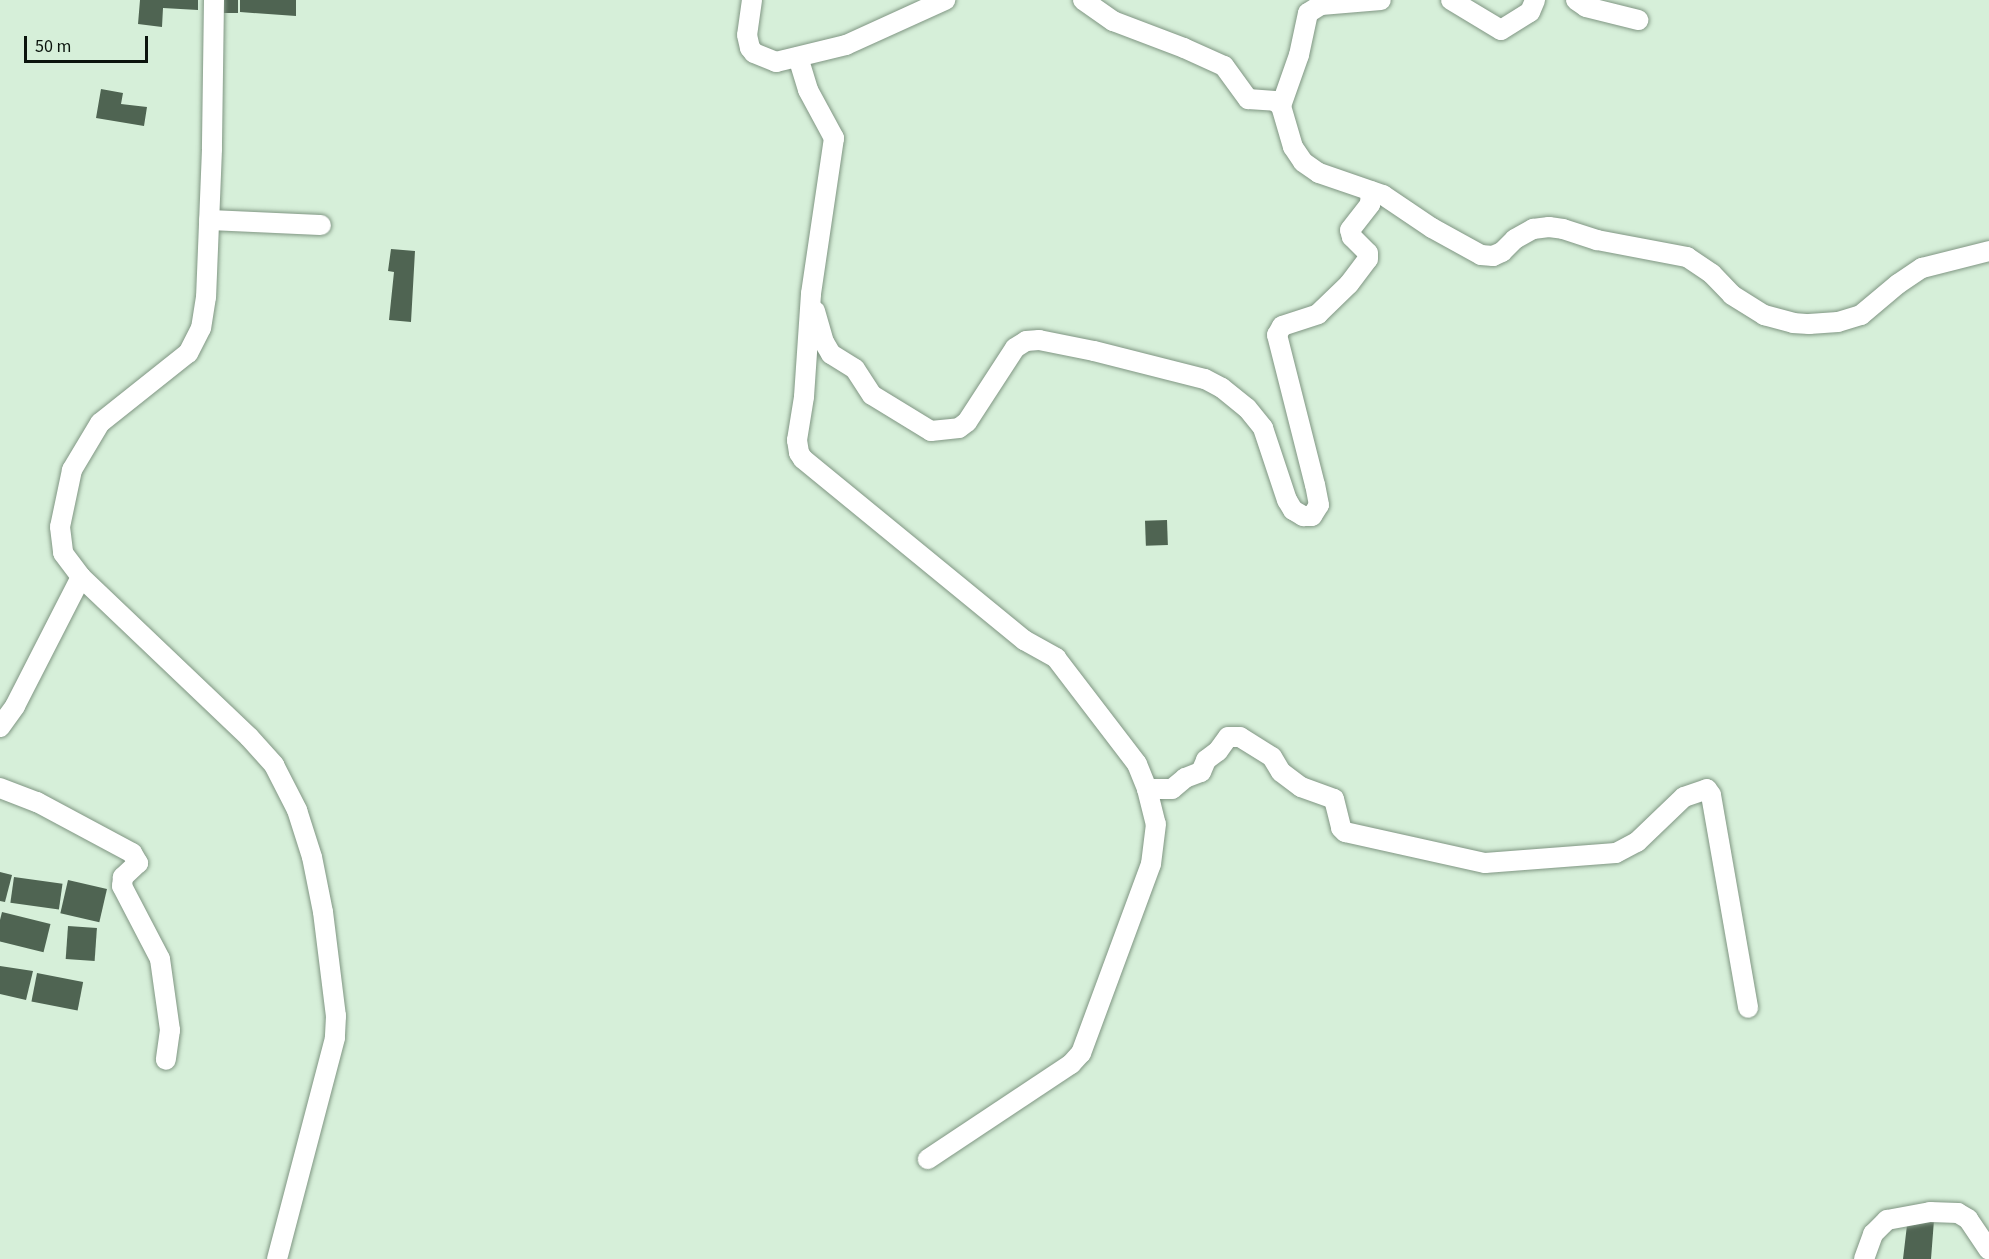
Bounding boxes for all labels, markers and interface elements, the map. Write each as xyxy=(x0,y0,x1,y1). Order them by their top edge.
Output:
scale bar xyxy=(27,24,152,62)
text: 50 m xyxy=(35,34,71,59)

